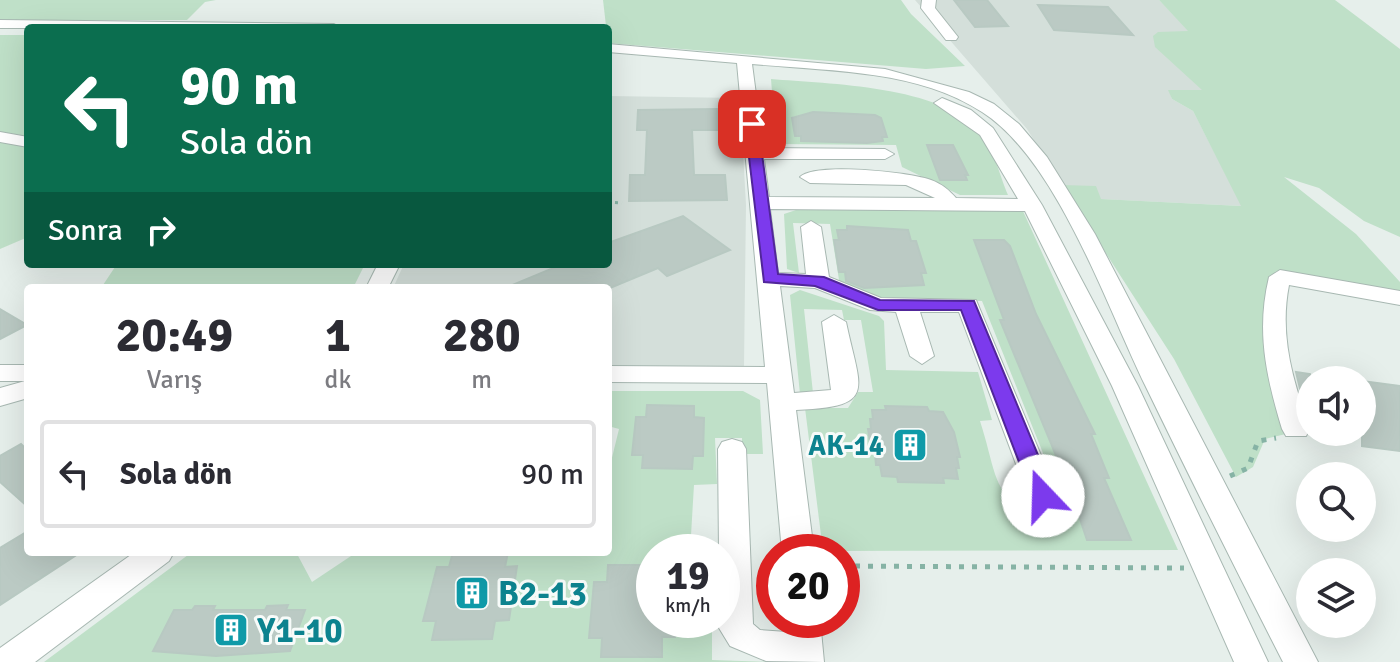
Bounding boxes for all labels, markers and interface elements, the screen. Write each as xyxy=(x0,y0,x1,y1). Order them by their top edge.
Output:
text: 90 m xyxy=(180,51,298,120)
icon: left xyxy=(48,56,152,160)
pin xyxy=(718,90,786,158)
icon: arrive xyxy=(730,102,774,146)
text: Sola dön xyxy=(180,120,313,165)
icon: right xyxy=(139,208,183,252)
text: Sonra xyxy=(48,212,123,249)
text: 20:49 xyxy=(115,306,233,365)
text: 1 xyxy=(325,306,351,365)
text: 280 xyxy=(443,306,521,365)
text: Varış xyxy=(147,364,202,396)
text: dk xyxy=(325,364,351,396)
text: m xyxy=(471,364,492,396)
map controls xyxy=(1296,366,1376,638)
button: sound xyxy=(1296,366,1376,446)
building icon: AK-14 xyxy=(891,426,929,464)
place label: AK-14 xyxy=(808,429,884,463)
icon: left xyxy=(52,452,96,496)
position arrow xyxy=(1001,454,1085,538)
text: Sola dön xyxy=(120,456,232,493)
text: 90 m xyxy=(521,456,584,493)
button: search xyxy=(1296,462,1376,542)
speed limit sign: 20 xyxy=(756,534,860,638)
text: 19 xyxy=(666,551,710,601)
button: layers xyxy=(1296,558,1376,638)
place label: B2-13 xyxy=(498,573,587,615)
building icon: B2-13 xyxy=(453,574,491,612)
text: km/h xyxy=(665,593,711,618)
place label: Y1-10 xyxy=(256,610,343,652)
building icon: Y1-10 xyxy=(212,611,250,649)

